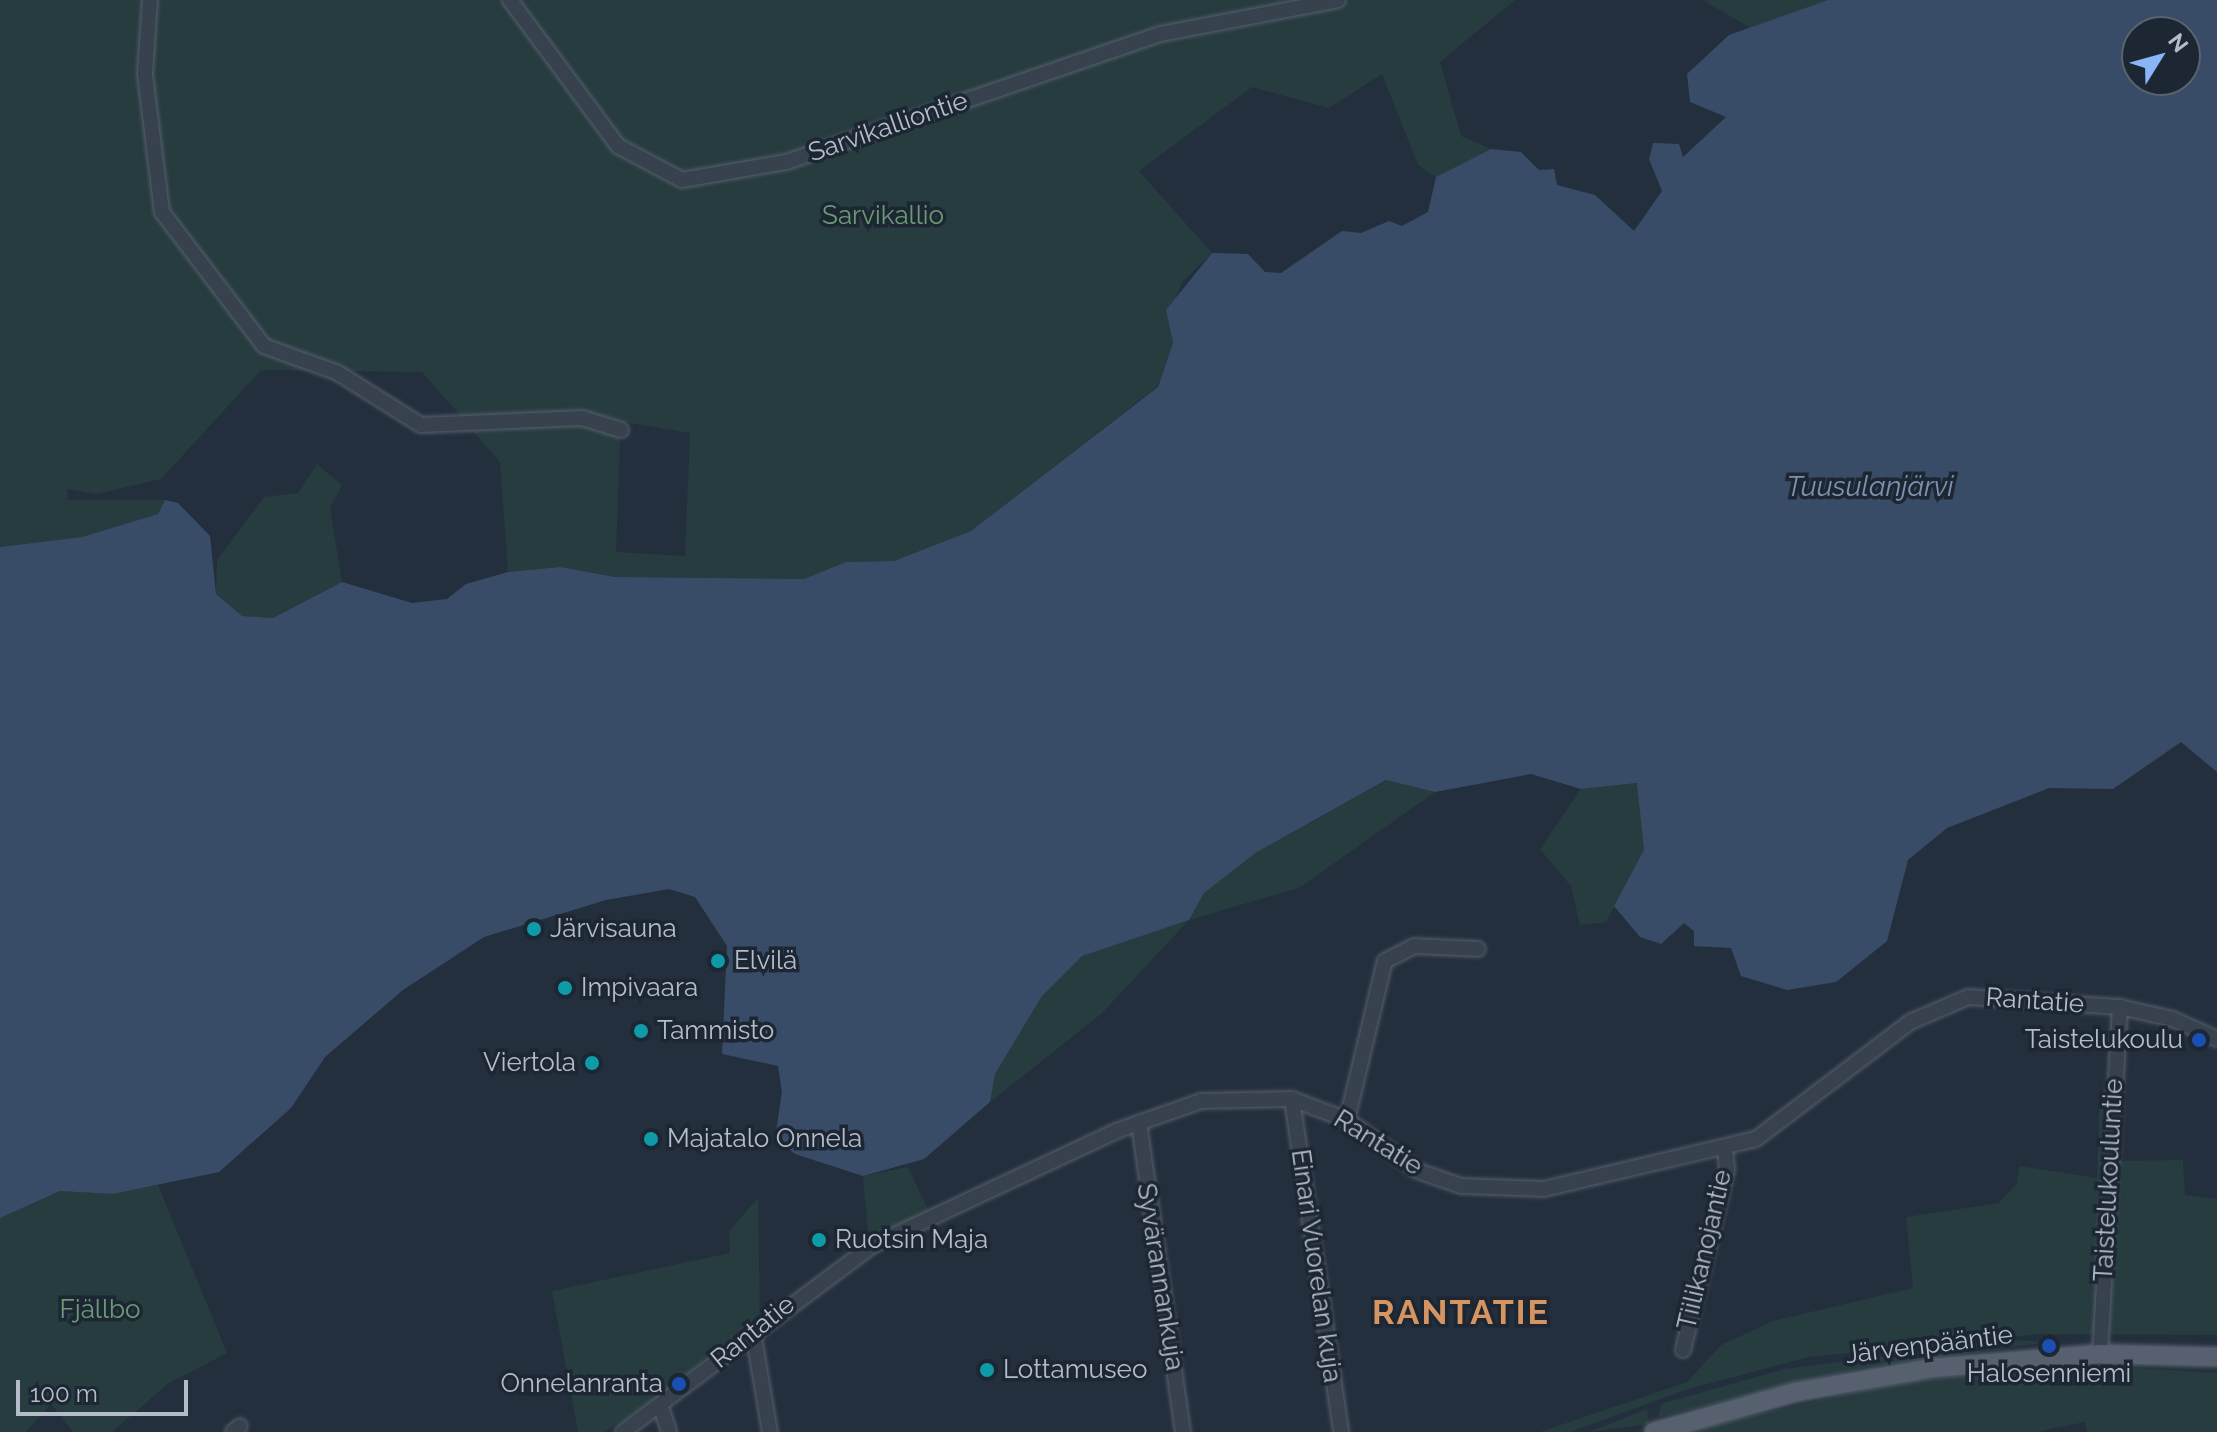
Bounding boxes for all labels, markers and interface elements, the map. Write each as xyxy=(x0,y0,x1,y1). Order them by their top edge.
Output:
north arrow xyxy=(2121,16,2201,96)
text: N xyxy=(2163,28,2194,57)
street label: Sarvikalliontie xyxy=(804,85,972,169)
park label: Sarvikallio xyxy=(822,200,944,232)
water label: Tuusulanjärvi xyxy=(1786,470,1954,504)
place label: Järvisauna xyxy=(550,913,677,945)
marker: Järvisauna xyxy=(525,920,543,938)
place label: Elvilä xyxy=(734,945,797,977)
marker: Elvilä xyxy=(709,952,727,970)
place label: Impivaara xyxy=(581,972,698,1004)
marker: Impivaara xyxy=(556,979,574,997)
street label: Rantatie xyxy=(1985,982,2085,1020)
place label: Tammisto xyxy=(657,1015,774,1047)
marker: Tammisto xyxy=(632,1022,650,1040)
place label: Taistelukoulu xyxy=(2025,1024,2183,1056)
marker: Taistelukoulu xyxy=(2190,1031,2208,1049)
place label: Viertola xyxy=(483,1047,576,1079)
marker: Viertola xyxy=(583,1054,601,1072)
street label: Taistelukouluntie xyxy=(2088,1078,2130,1282)
street label: Rantatie xyxy=(1328,1104,1428,1182)
place label: Majatalo Onnela xyxy=(667,1123,862,1155)
marker: Majatalo Onnela xyxy=(642,1130,660,1148)
street label: Einari Vuorelan kuja xyxy=(1284,1147,1348,1385)
street label: Tiilikanojantie xyxy=(1671,1167,1739,1333)
street label: Syvärannankuja xyxy=(1130,1181,1190,1373)
place label: Ruotsin Maja xyxy=(835,1224,988,1256)
marker: Ruotsin Maja xyxy=(810,1231,828,1249)
street label: Rantatie xyxy=(705,1289,801,1375)
district label: RANTATIE xyxy=(1372,1293,1550,1333)
park label: Fjällbo xyxy=(60,1294,140,1326)
street label: Järvenpääntie xyxy=(1844,1319,2014,1371)
marker: Halosenniemi xyxy=(2040,1337,2058,1355)
place label: Lottamuseo xyxy=(1003,1354,1147,1386)
place label: Halosenniemi xyxy=(1967,1358,2131,1390)
marker: Lottamuseo xyxy=(978,1361,996,1379)
scale bar xyxy=(20,1364,192,1414)
place label: Onnelanranta xyxy=(500,1368,663,1400)
marker: Onnelanranta xyxy=(670,1375,688,1393)
text: 100 m xyxy=(30,1379,98,1408)

